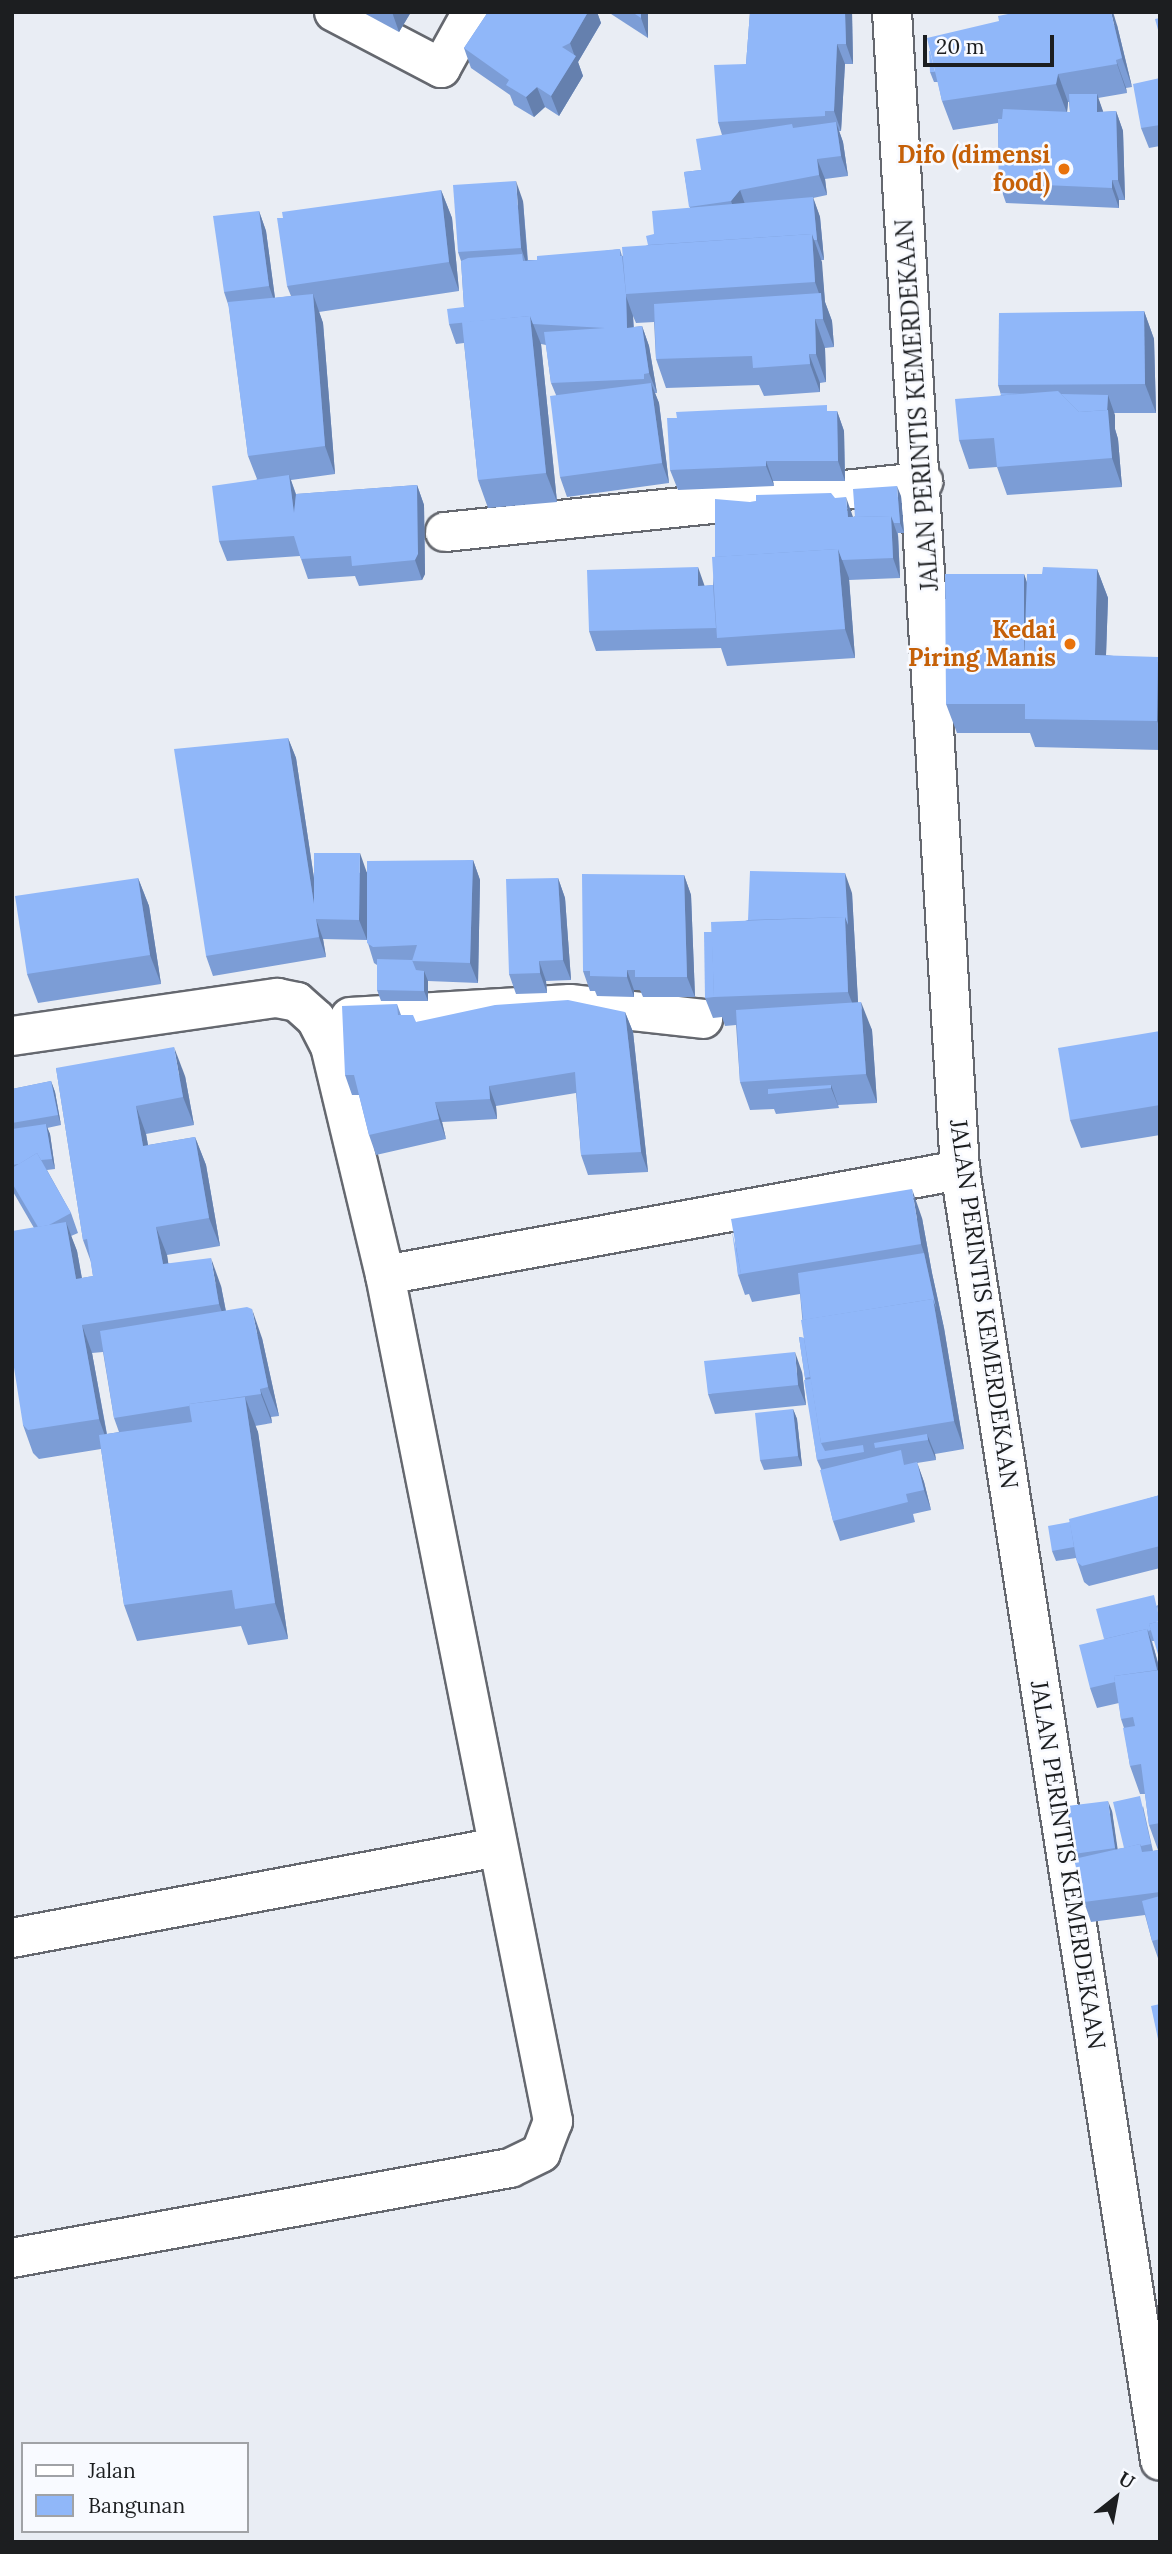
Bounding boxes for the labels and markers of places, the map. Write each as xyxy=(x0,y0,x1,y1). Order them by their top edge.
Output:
place label: Difo (dimensi food) xyxy=(897,141,1050,197)
marker: Difo (dimensi food) xyxy=(1056,161,1072,177)
place label: Kedai Piring Manis xyxy=(908,616,1056,672)
marker: Kedai Piring Manis xyxy=(1062,636,1078,652)

